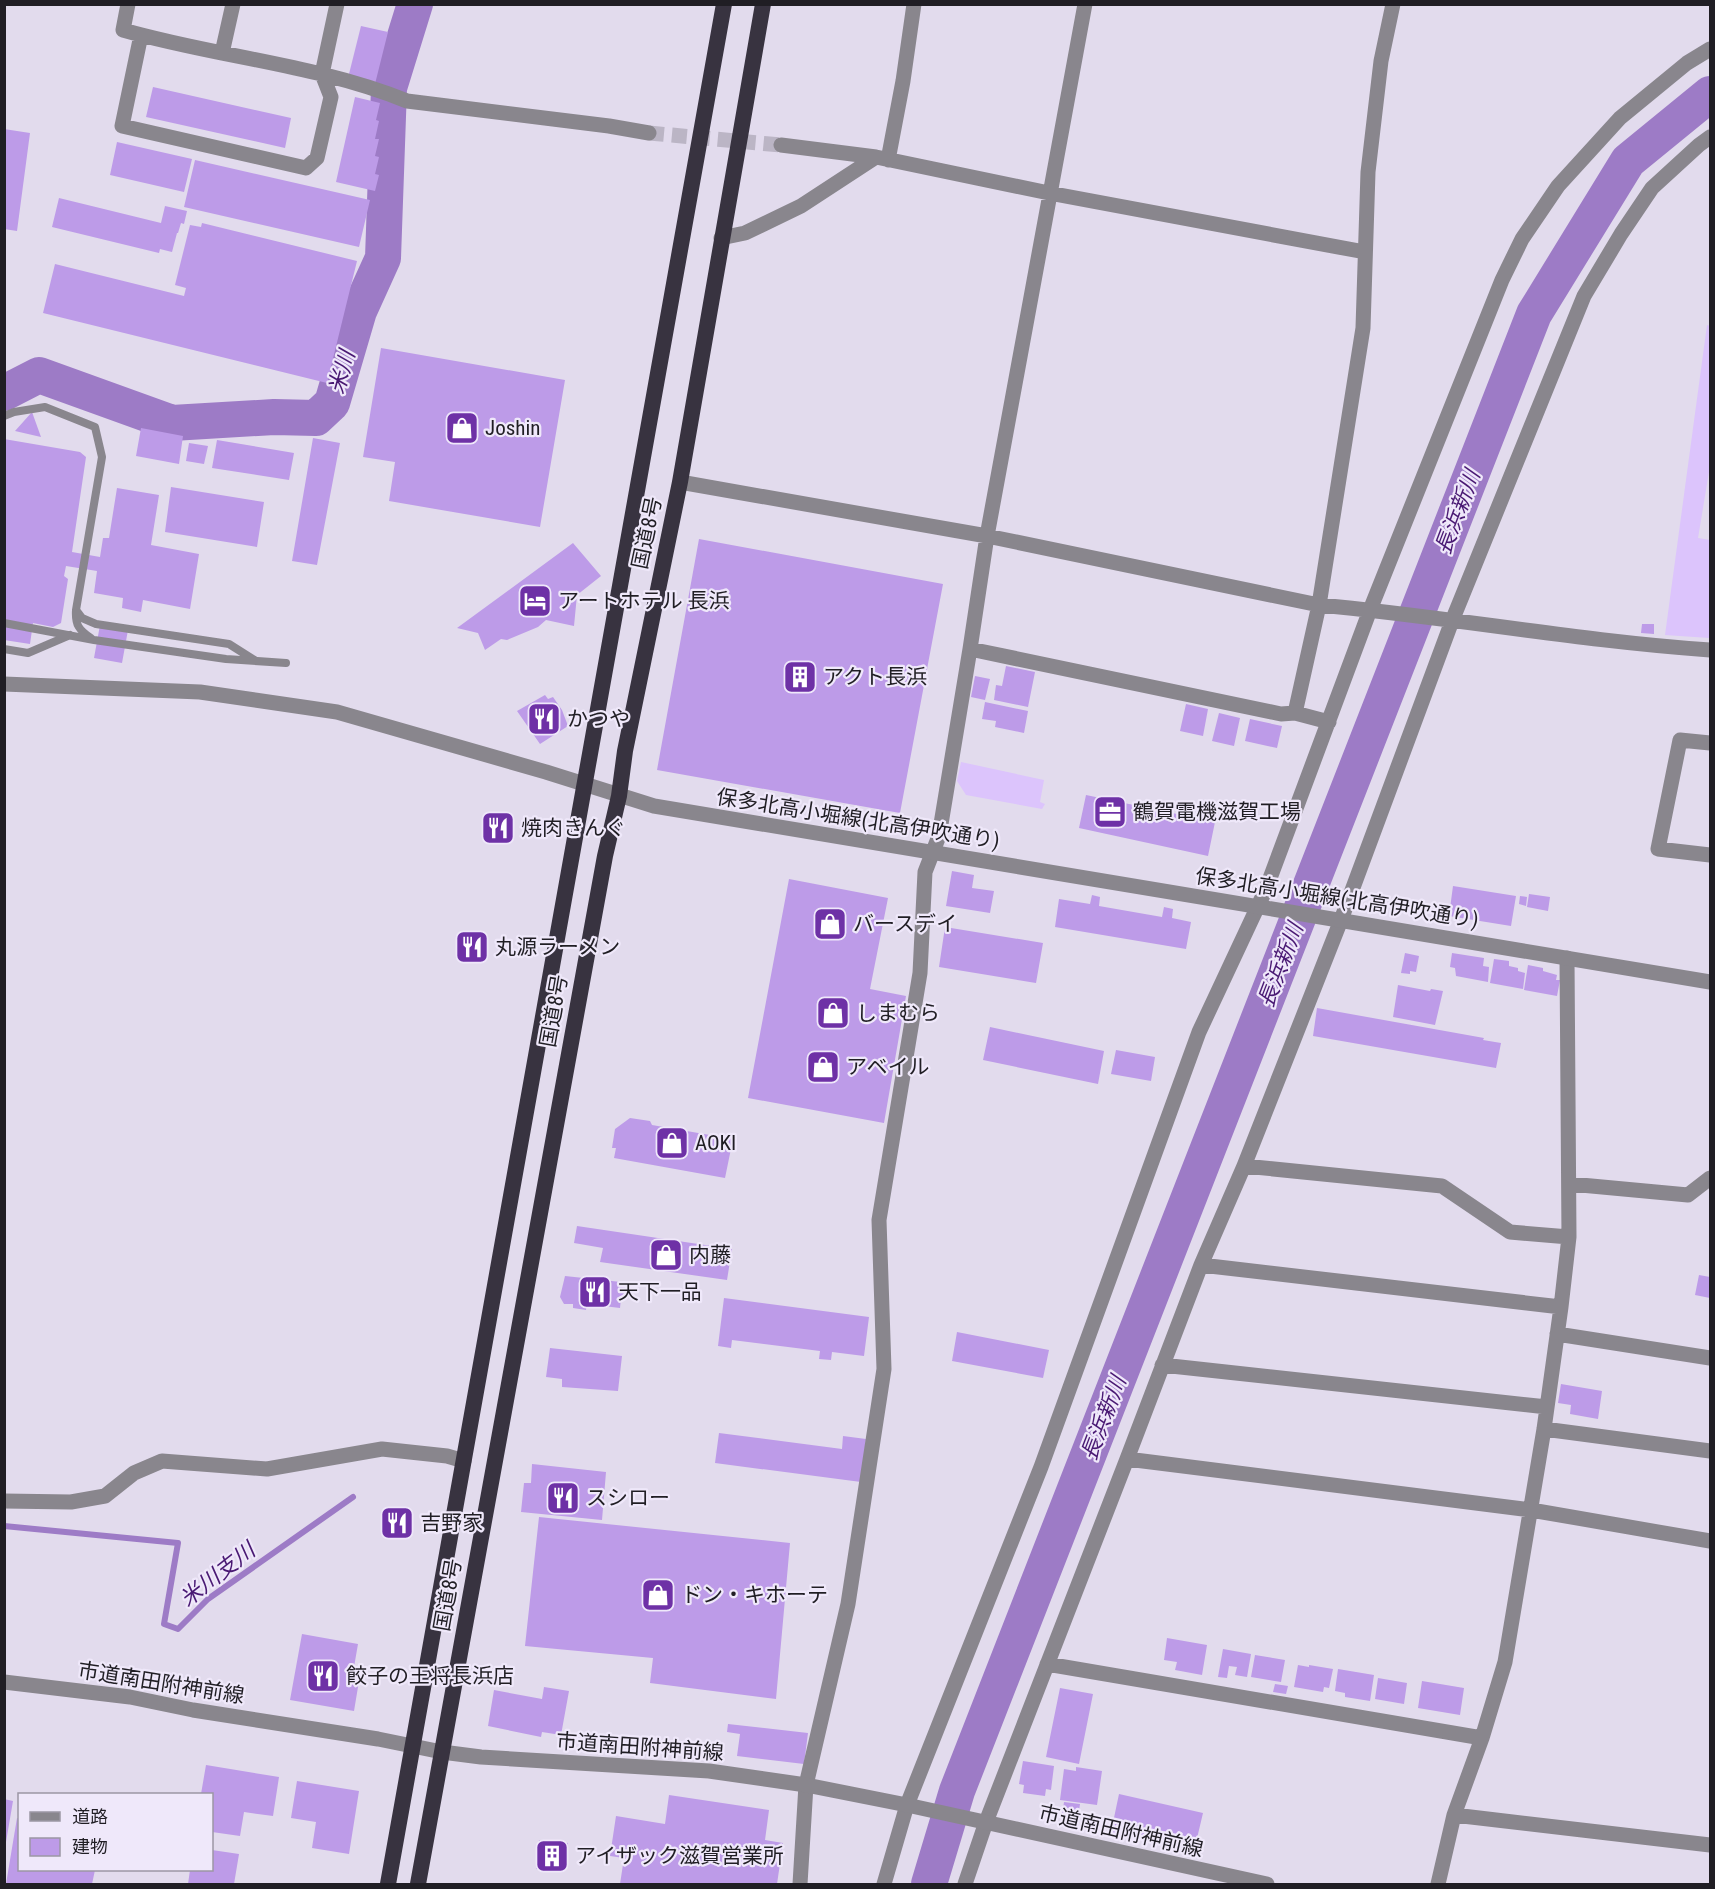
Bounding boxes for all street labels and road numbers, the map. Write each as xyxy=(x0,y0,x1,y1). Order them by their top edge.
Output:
street label: 国道8号 xyxy=(628,495,666,571)
street label: 保多北高小堀線(北高伊吹通り) xyxy=(715,785,1001,853)
street label: 保多北高小堀線(北高伊吹通り) xyxy=(1194,864,1480,932)
street label: 国道8号 xyxy=(536,973,572,1049)
street label: 国道8号 xyxy=(430,1557,466,1633)
street label: 市道南田附神前線 xyxy=(76,1658,246,1708)
street label: 市道南田附神前線 xyxy=(555,1729,725,1765)
street label: 市道南田附神前線 xyxy=(1036,1800,1206,1862)

